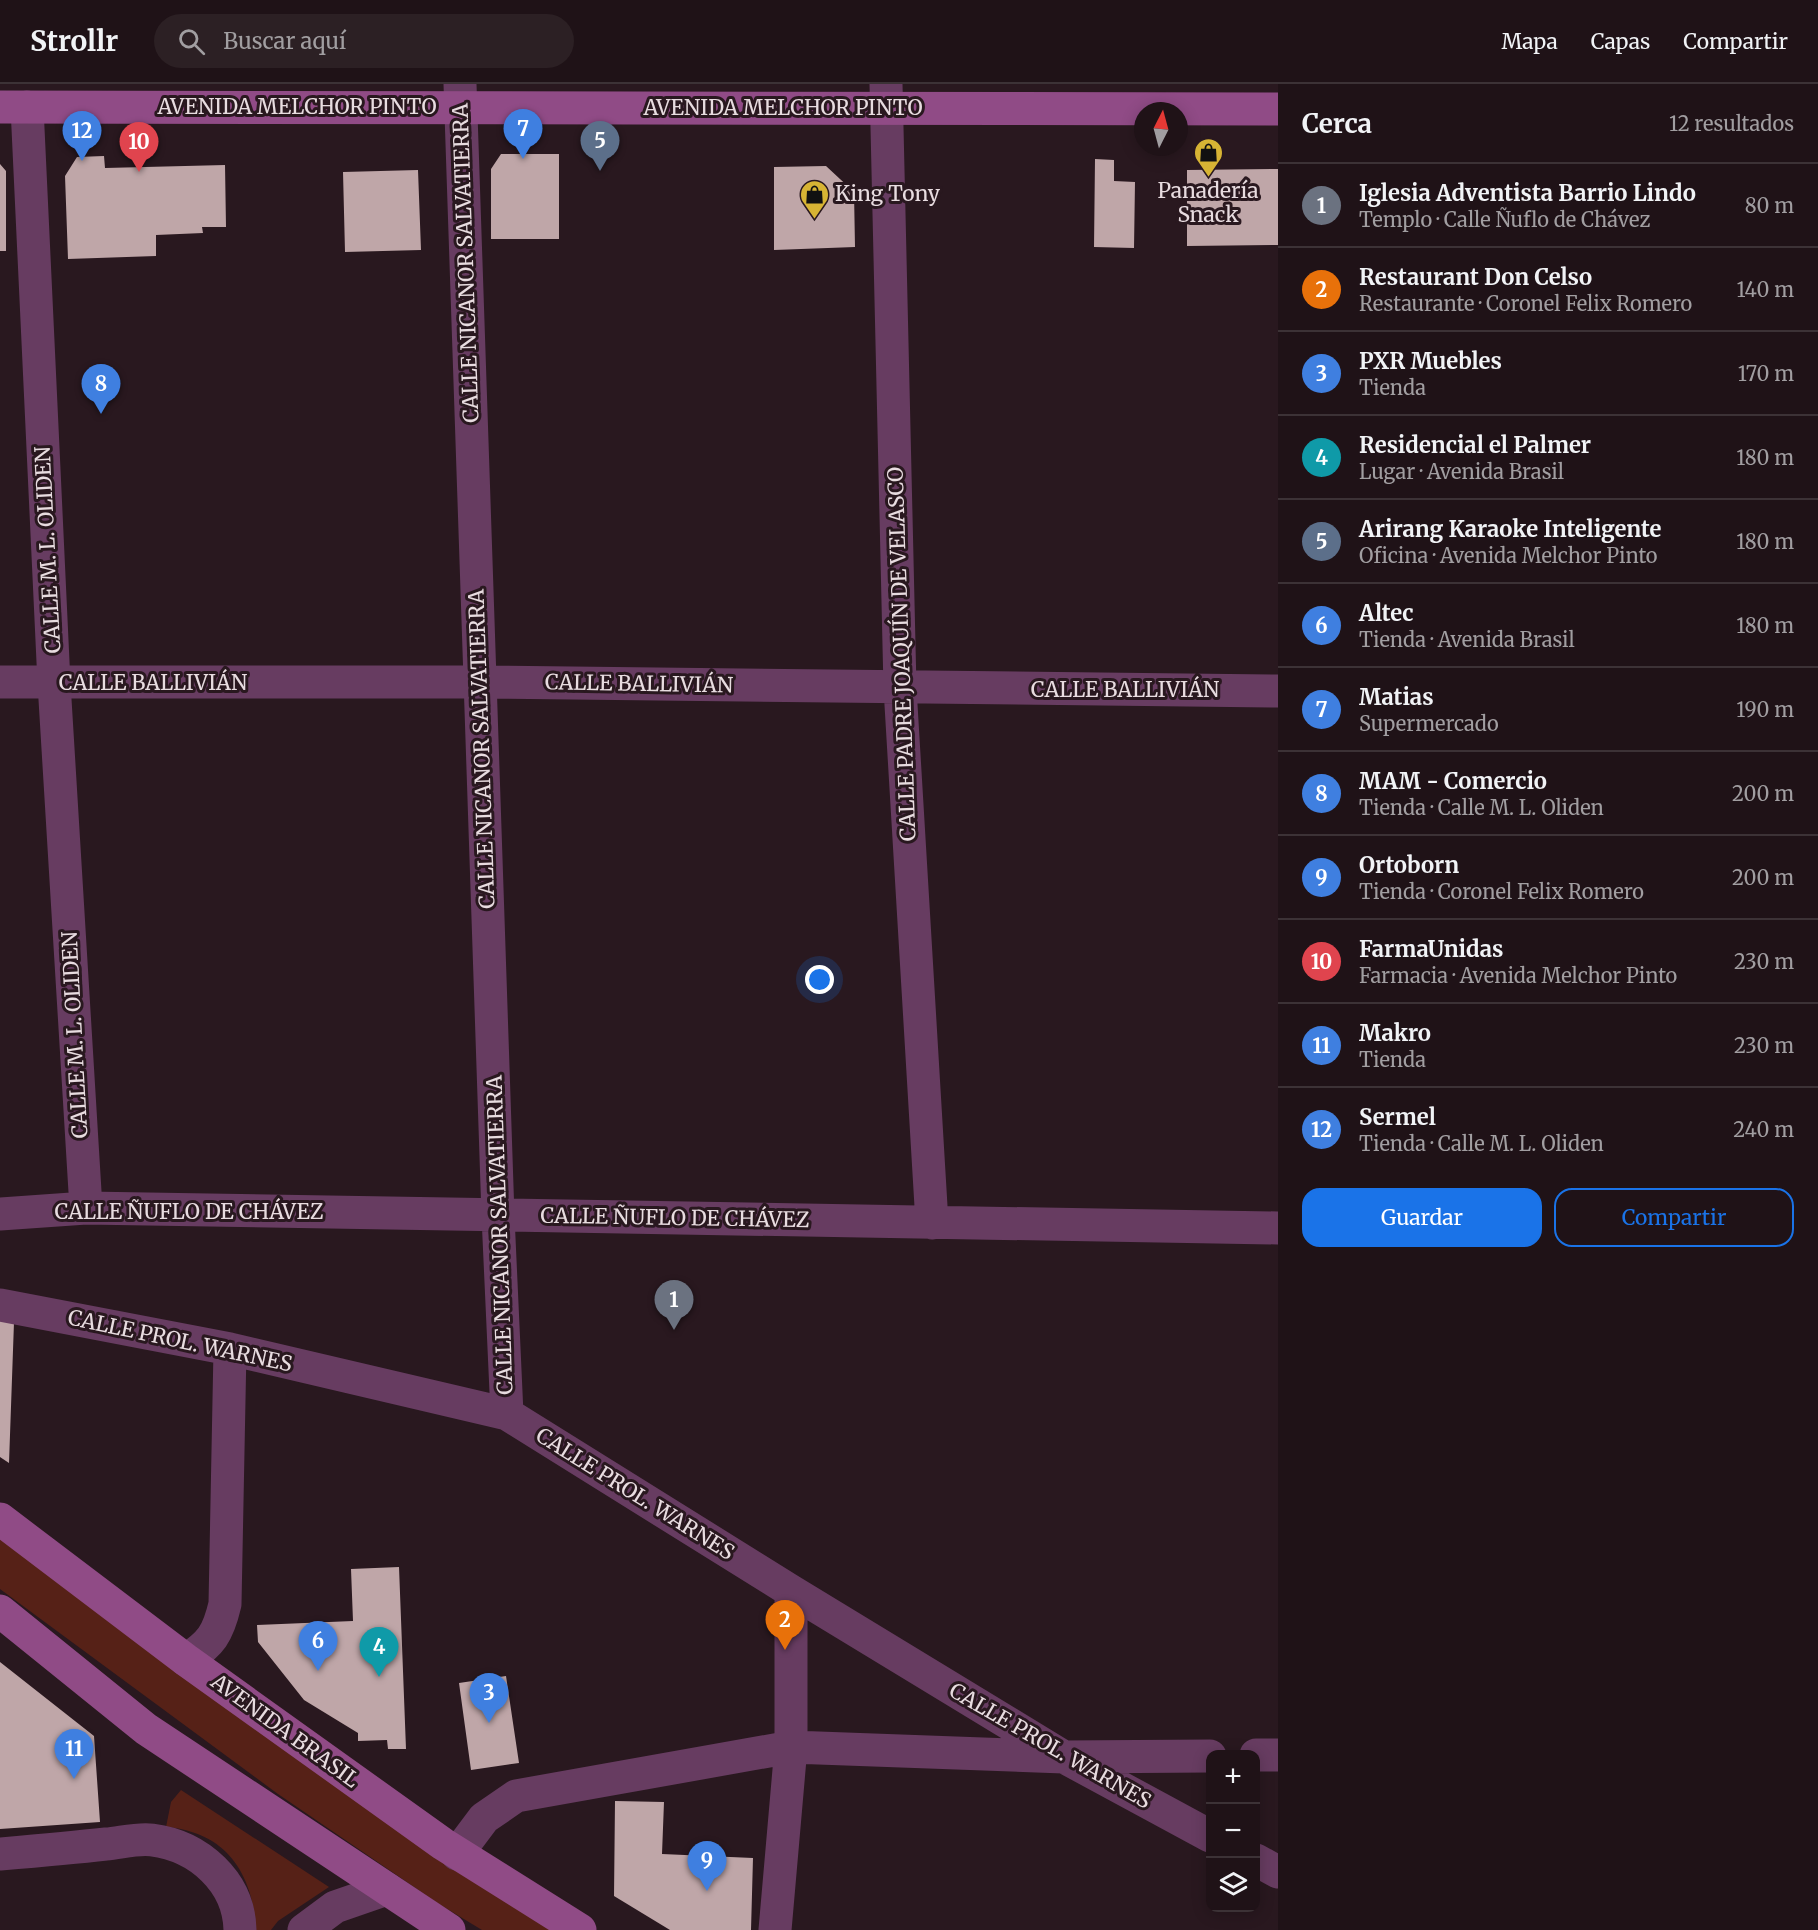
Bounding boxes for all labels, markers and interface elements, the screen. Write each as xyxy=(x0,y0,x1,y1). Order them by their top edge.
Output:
search box xyxy=(154,14,574,68)
text: Strollr xyxy=(30,23,118,59)
icon: search xyxy=(175,25,208,58)
text: Buscar aquí xyxy=(223,27,346,55)
text: Mapa xyxy=(1501,28,1558,55)
text: Capas xyxy=(1591,28,1650,55)
text: Compartir xyxy=(1683,28,1788,55)
street label: AVENIDA MELCHOR PINTO xyxy=(156,93,437,120)
street label: AVENIDA MELCHOR PINTO xyxy=(642,94,923,121)
north arrow xyxy=(1134,102,1188,156)
street label: CALLE NICANOR SALVATIERRA xyxy=(446,103,485,423)
text: Cerca xyxy=(1302,107,1372,140)
pin: 7 xyxy=(504,110,542,159)
text: 12 resultados xyxy=(1669,111,1794,136)
pin: 12 xyxy=(62,112,101,161)
pin: 10 xyxy=(120,122,158,172)
pin: 5 xyxy=(580,122,620,171)
shop icon: Panadería Snack xyxy=(1192,136,1224,178)
place label: Panadería Snack xyxy=(1157,177,1259,228)
shop icon: King Tony xyxy=(798,178,830,220)
text: Iglesia Adventista Barrio Lindo xyxy=(1359,179,1696,207)
place label: King Tony xyxy=(835,180,941,207)
text: 1 xyxy=(1317,193,1326,218)
text: 80 m xyxy=(1745,193,1794,218)
text: Templo · Calle Ñuflo de Chávez xyxy=(1359,207,1650,232)
text: Restaurant Don Celso xyxy=(1359,263,1592,291)
text: 2 xyxy=(1316,277,1327,302)
text: 140 m xyxy=(1737,277,1794,302)
text: Restaurante · Coronel Felix Romero xyxy=(1359,291,1692,316)
text: PXR Muebles xyxy=(1359,347,1502,375)
text: 3 xyxy=(1316,361,1327,386)
text: 170 m xyxy=(1738,361,1794,386)
pin: 8 xyxy=(82,364,120,414)
text: Tienda xyxy=(1359,375,1426,400)
text: Residencial el Palmer xyxy=(1359,431,1591,459)
text: 4 xyxy=(1315,445,1328,470)
text: 180 m xyxy=(1736,445,1794,470)
street label: CALLE M. L. OLIDEN xyxy=(29,446,66,654)
text: Lugar · Avenida Brasil xyxy=(1359,459,1564,484)
street label: CALLE PADRE JOAQUÍN DE VELASCO xyxy=(880,466,922,842)
text: Arirang Karaoke Inteligente xyxy=(1359,515,1661,543)
text: 5 xyxy=(1316,529,1327,554)
text: 180 m xyxy=(1736,529,1794,554)
text: Oficina · Avenida Melchor Pinto xyxy=(1359,543,1657,568)
street label: CALLE NICANOR SALVATIERRA xyxy=(462,589,501,909)
text: Altec xyxy=(1359,599,1414,627)
text: 6 xyxy=(1315,613,1328,638)
text: 180 m xyxy=(1736,613,1794,638)
text: Tienda · Avenida Brasil xyxy=(1359,627,1575,652)
street label: CALLE BALLIVIÁN xyxy=(545,667,733,699)
street label: CALLE BALLIVIÁN xyxy=(59,668,247,696)
street label: CALLE BALLIVIÁN xyxy=(1031,675,1219,703)
text: Matias xyxy=(1359,683,1434,711)
text: 7 xyxy=(1316,697,1328,722)
text: 190 m xyxy=(1736,697,1794,722)
text: Supermercado xyxy=(1359,711,1499,736)
text: MAM - Comercio xyxy=(1359,767,1547,795)
text: 8 xyxy=(1315,781,1328,806)
text: 200 m xyxy=(1732,781,1794,806)
text: Tienda · Calle M. L. Oliden xyxy=(1359,795,1604,820)
text: Ortoborn xyxy=(1359,851,1459,879)
text: 9 xyxy=(1315,865,1328,890)
text: 200 m xyxy=(1732,865,1794,890)
text: Tienda · Coronel Felix Romero xyxy=(1359,879,1644,904)
street label: CALLE M. L. OLIDEN xyxy=(56,931,93,1139)
text: FarmaUnidas xyxy=(1359,935,1503,963)
text: 10 xyxy=(1311,949,1332,974)
text: 230 m xyxy=(1734,949,1794,974)
text: Farmacia · Avenida Melchor Pinto xyxy=(1359,963,1677,988)
your location xyxy=(805,965,834,994)
text: Makro xyxy=(1359,1019,1431,1047)
text: 11 xyxy=(1313,1033,1331,1058)
text: 230 m xyxy=(1734,1033,1794,1058)
text: Tienda xyxy=(1359,1047,1426,1072)
street label: CALLE NICANOR SALVATIERRA xyxy=(480,1075,519,1395)
text: Sermel xyxy=(1359,1103,1436,1131)
text: 12 xyxy=(1311,1117,1332,1142)
text: 240 m xyxy=(1733,1117,1794,1142)
text: Tienda · Calle M. L. Oliden xyxy=(1359,1131,1604,1156)
button: Guardar xyxy=(1302,1188,1542,1247)
button: Compartir xyxy=(1554,1188,1794,1247)
street label: CALLE ÑUFLO DE CHÁVEZ xyxy=(54,1197,324,1225)
street label: CALLE ÑUFLO DE CHÁVEZ xyxy=(540,1201,810,1233)
pin: 1 xyxy=(654,1280,694,1330)
street label: CALLE PROL. WARNES xyxy=(65,1304,295,1378)
street label: CALLE PROL. WARNES xyxy=(531,1422,739,1566)
pin: 2 xyxy=(766,1600,804,1650)
pin: 6 xyxy=(298,1622,338,1671)
pin: 4 xyxy=(360,1628,398,1677)
street label: AVENIDA BRASIL xyxy=(205,1667,365,1793)
pin: 3 xyxy=(470,1674,508,1723)
street label: CALLE PROL. WARNES xyxy=(944,1677,1156,1814)
pin: 11 xyxy=(54,1730,94,1779)
map controls xyxy=(1206,1750,1260,1912)
button: + xyxy=(1206,1750,1260,1804)
button: − xyxy=(1206,1804,1260,1858)
pin: 9 xyxy=(688,1842,726,1891)
button: layers xyxy=(1206,1858,1260,1912)

